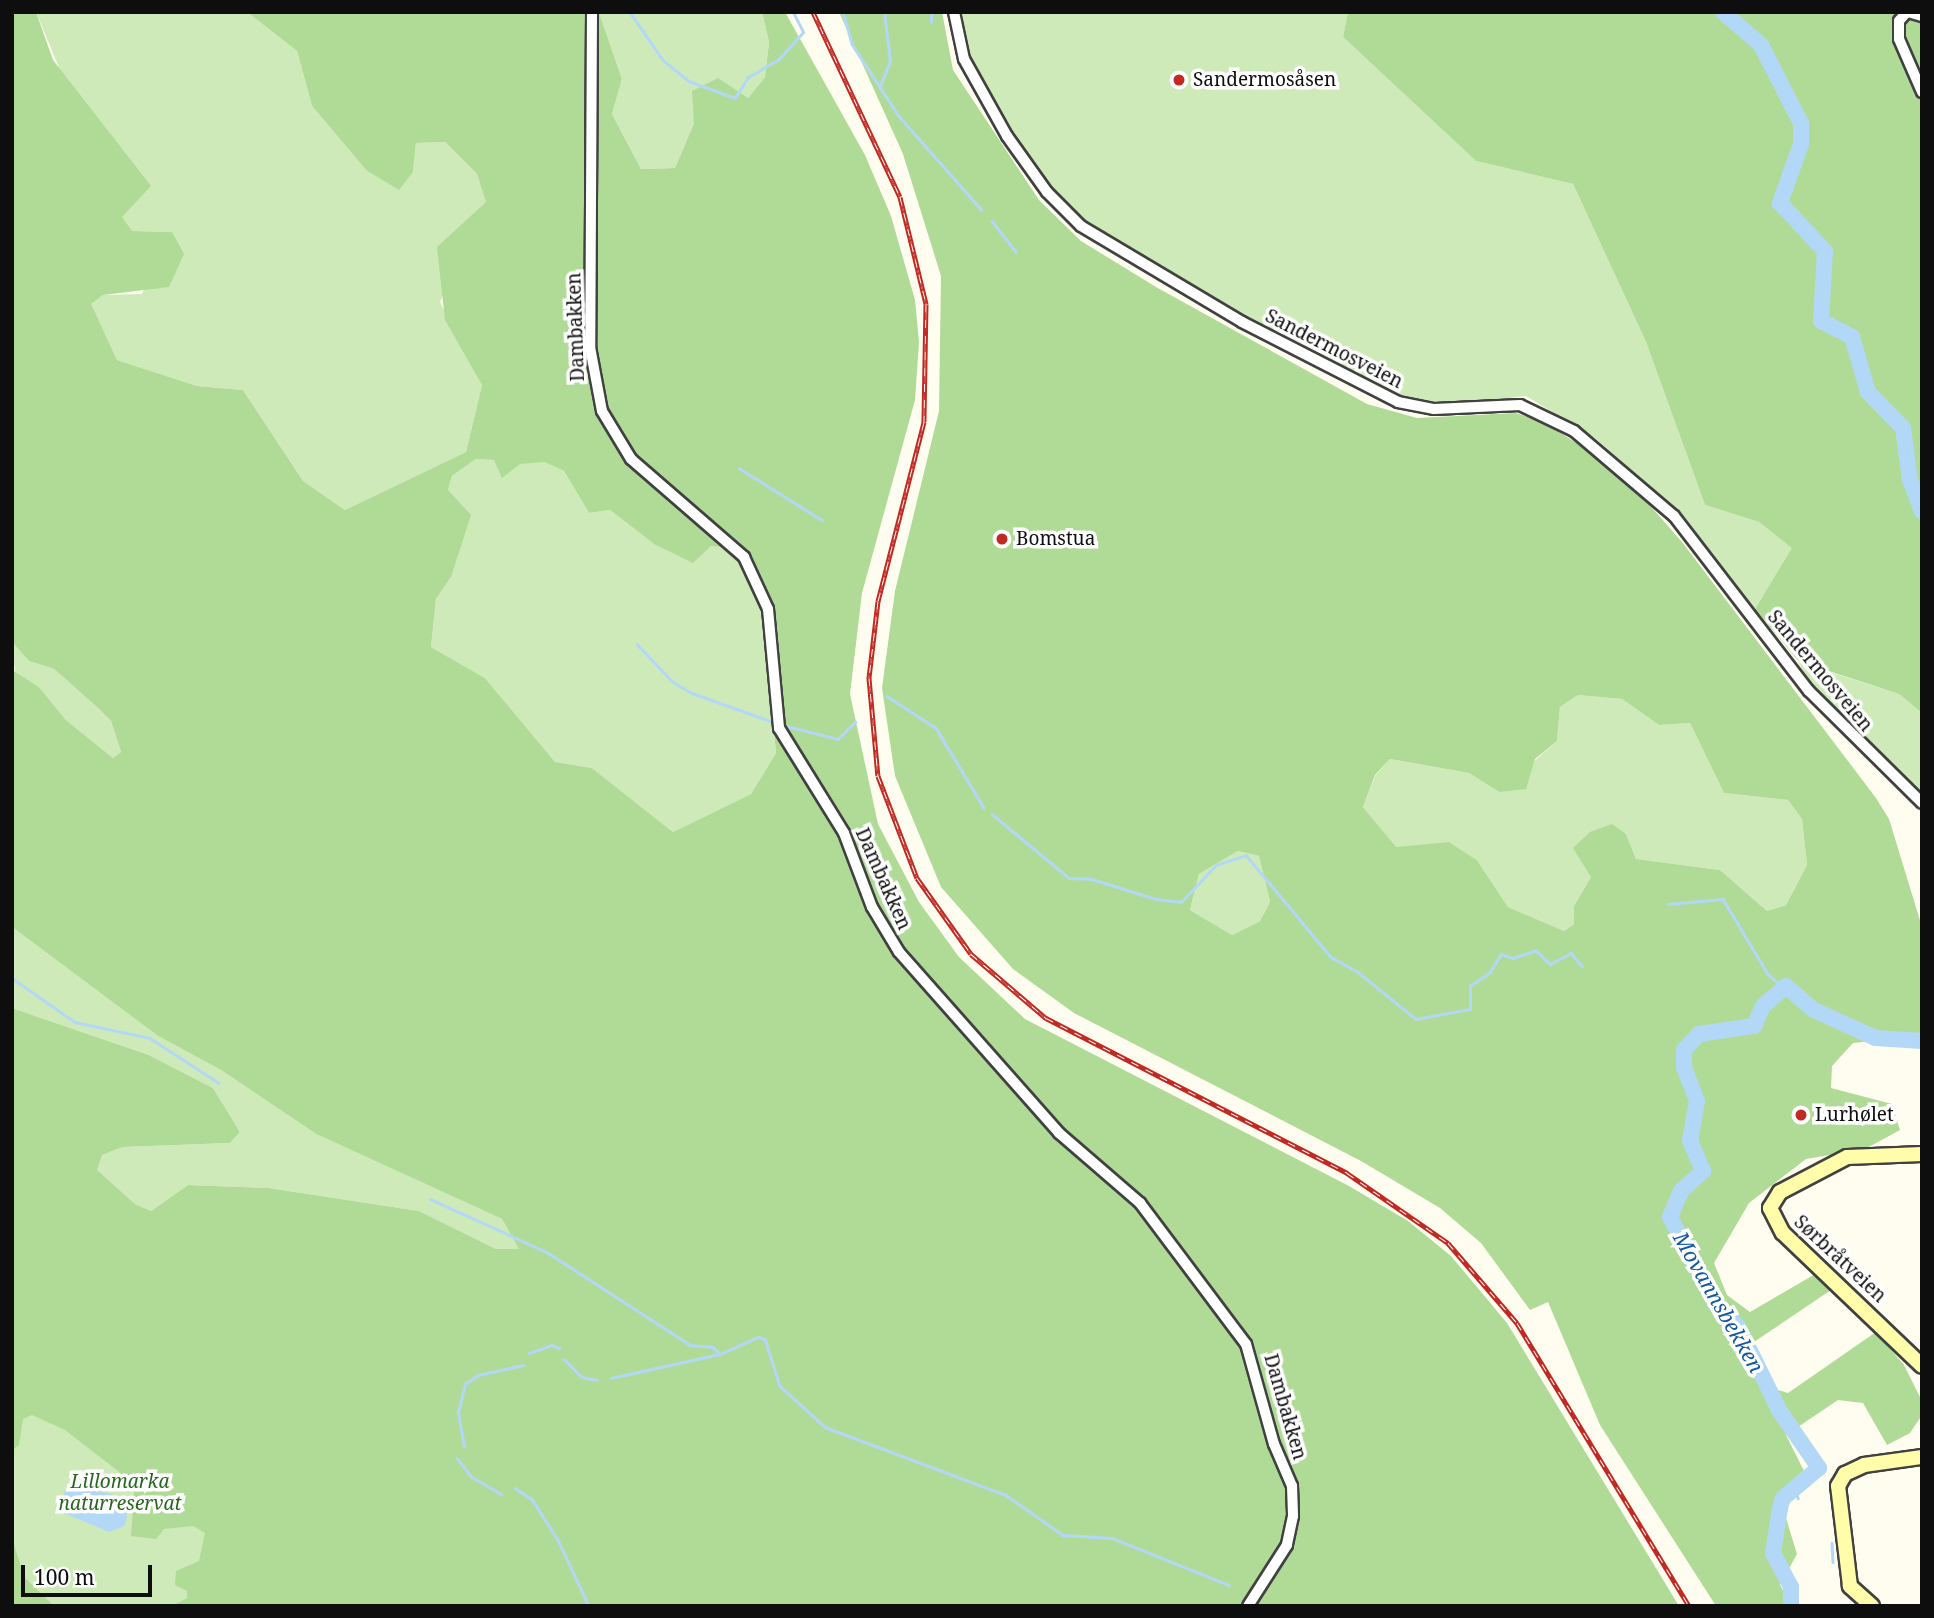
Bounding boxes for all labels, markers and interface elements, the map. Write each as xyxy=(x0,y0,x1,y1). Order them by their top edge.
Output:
place label: Sandermosåsen xyxy=(1193,69,1336,91)
marker: Sandermosåsen xyxy=(1171,72,1187,88)
street label: Dambakken xyxy=(563,272,589,382)
street label: Sandermosveien xyxy=(1261,305,1407,393)
place label: Bomstua xyxy=(1016,528,1095,550)
marker: Bomstua xyxy=(994,531,1010,547)
street label: Sandermosveien xyxy=(1763,606,1877,736)
street label: Dambakken xyxy=(850,825,916,933)
place label: Lurhølet xyxy=(1815,1104,1894,1126)
marker: Lurhølet xyxy=(1793,1107,1809,1123)
street label: Sørbråtveien xyxy=(1789,1211,1891,1307)
water label: Movannsbekken xyxy=(1668,1227,1770,1377)
street label: Dambakken xyxy=(1259,1351,1311,1463)
park label: Lillomarka naturreservat xyxy=(59,1471,181,1515)
scale bar xyxy=(24,1552,156,1596)
text: 100 m xyxy=(34,1563,95,1591)

